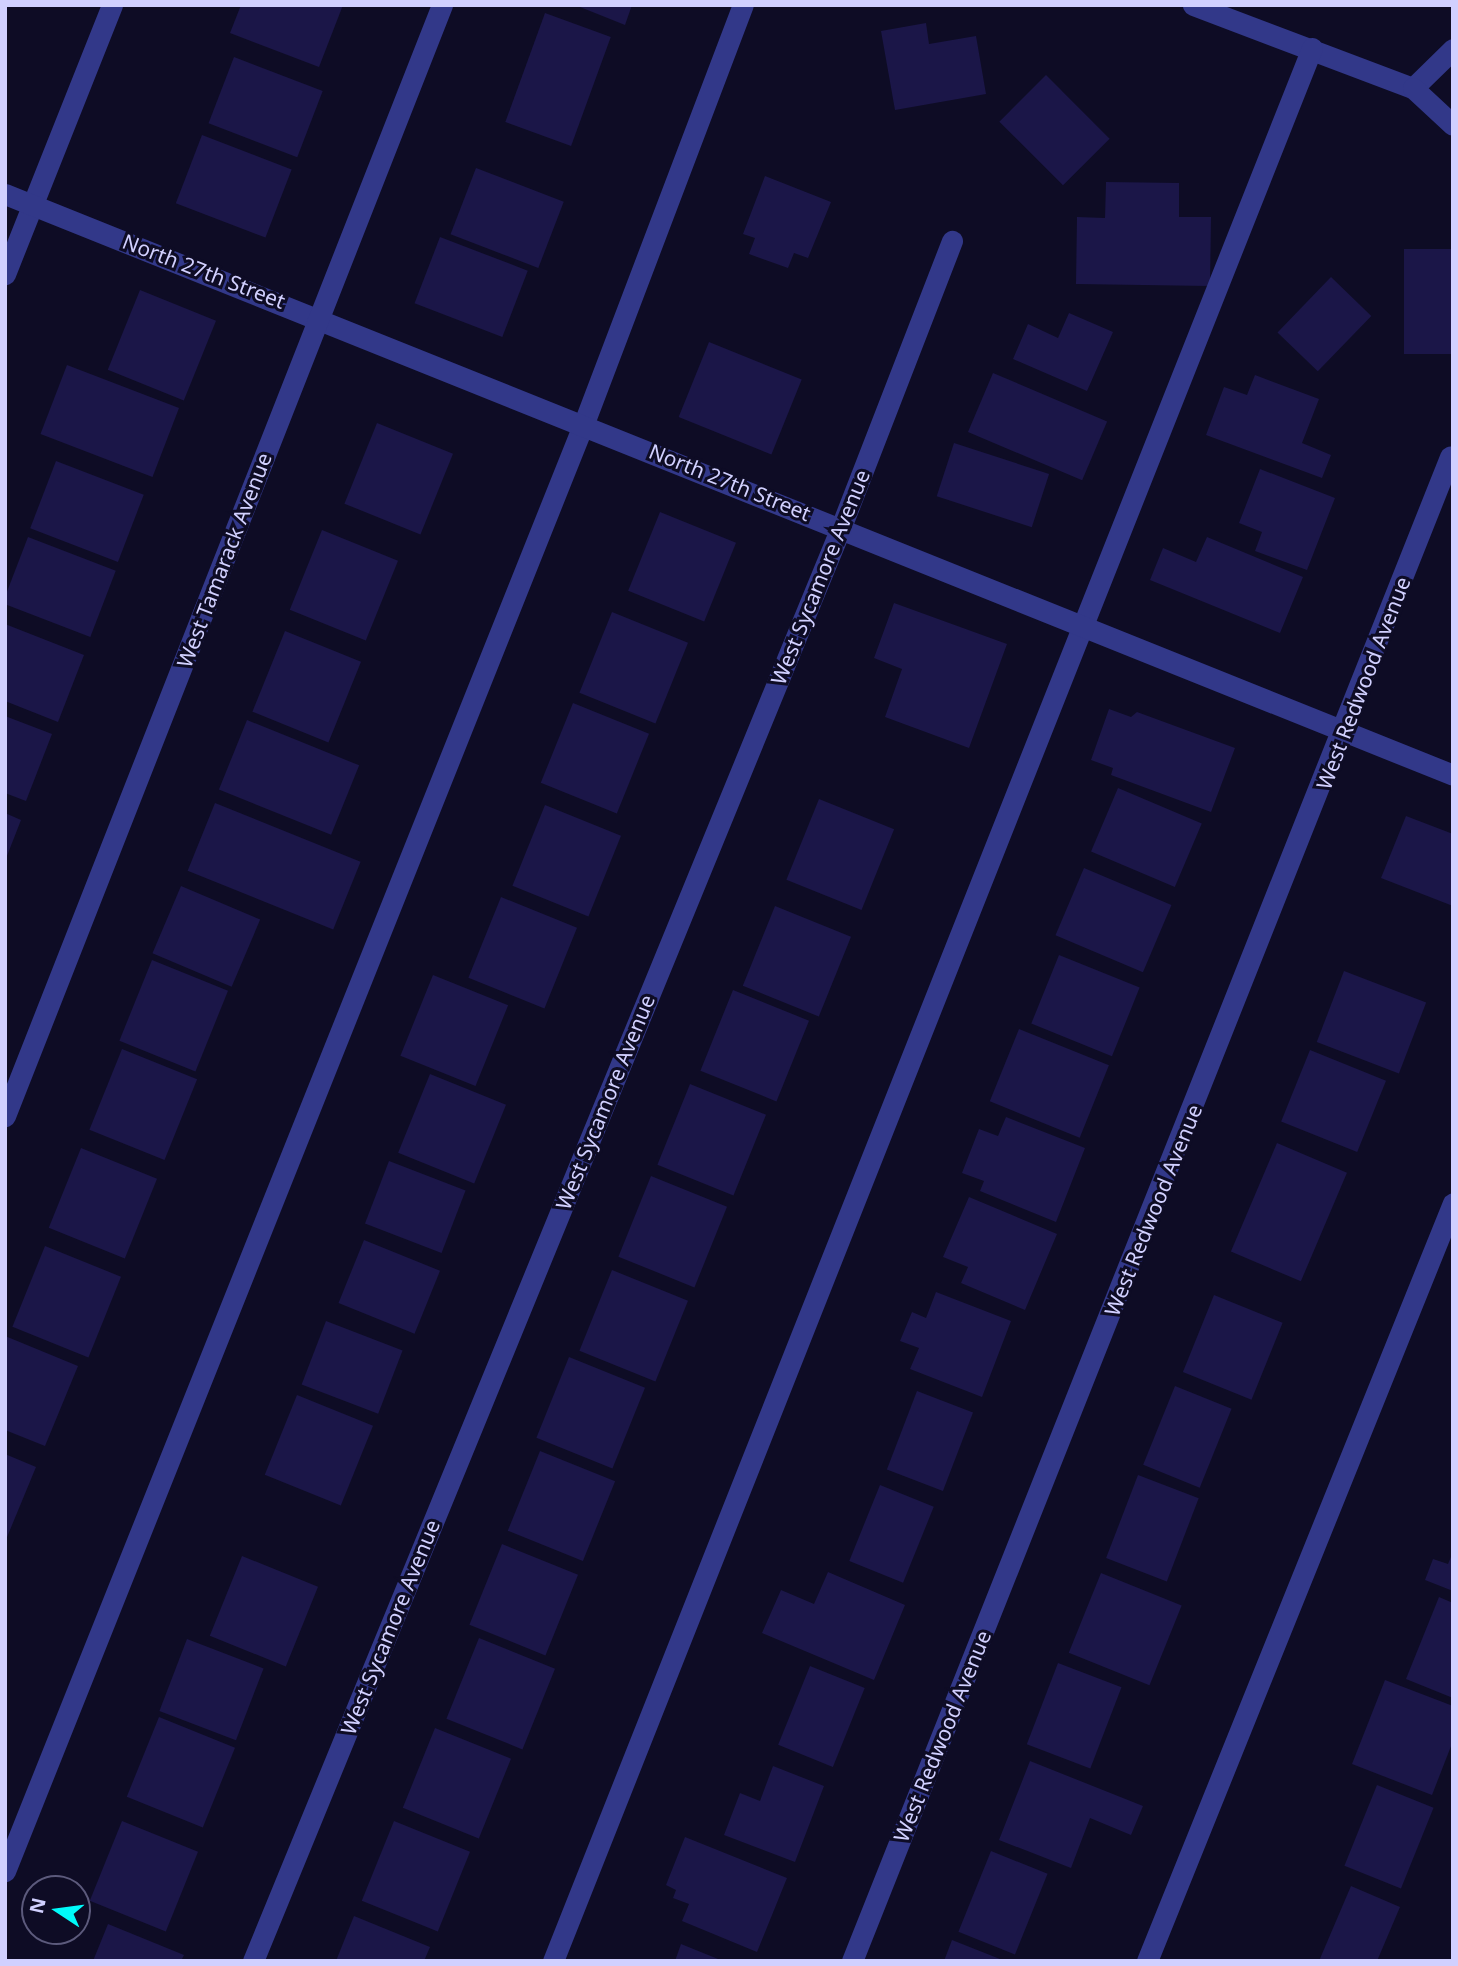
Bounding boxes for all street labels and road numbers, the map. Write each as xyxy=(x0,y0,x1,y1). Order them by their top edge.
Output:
street label: North 27th Street xyxy=(119,228,289,314)
street label: North 27th Street xyxy=(646,438,814,526)
street label: West Tamarack Avenue xyxy=(171,449,277,671)
street label: West Sycamore Avenue xyxy=(765,466,875,688)
street label: West Redwood Avenue xyxy=(1311,573,1415,793)
street label: West Sycamore Avenue xyxy=(550,991,660,1213)
street label: West Redwood Avenue xyxy=(1099,1101,1207,1319)
street label: West Sycamore Avenue xyxy=(335,1516,445,1738)
street label: West Redwood Avenue xyxy=(888,1627,996,1845)

